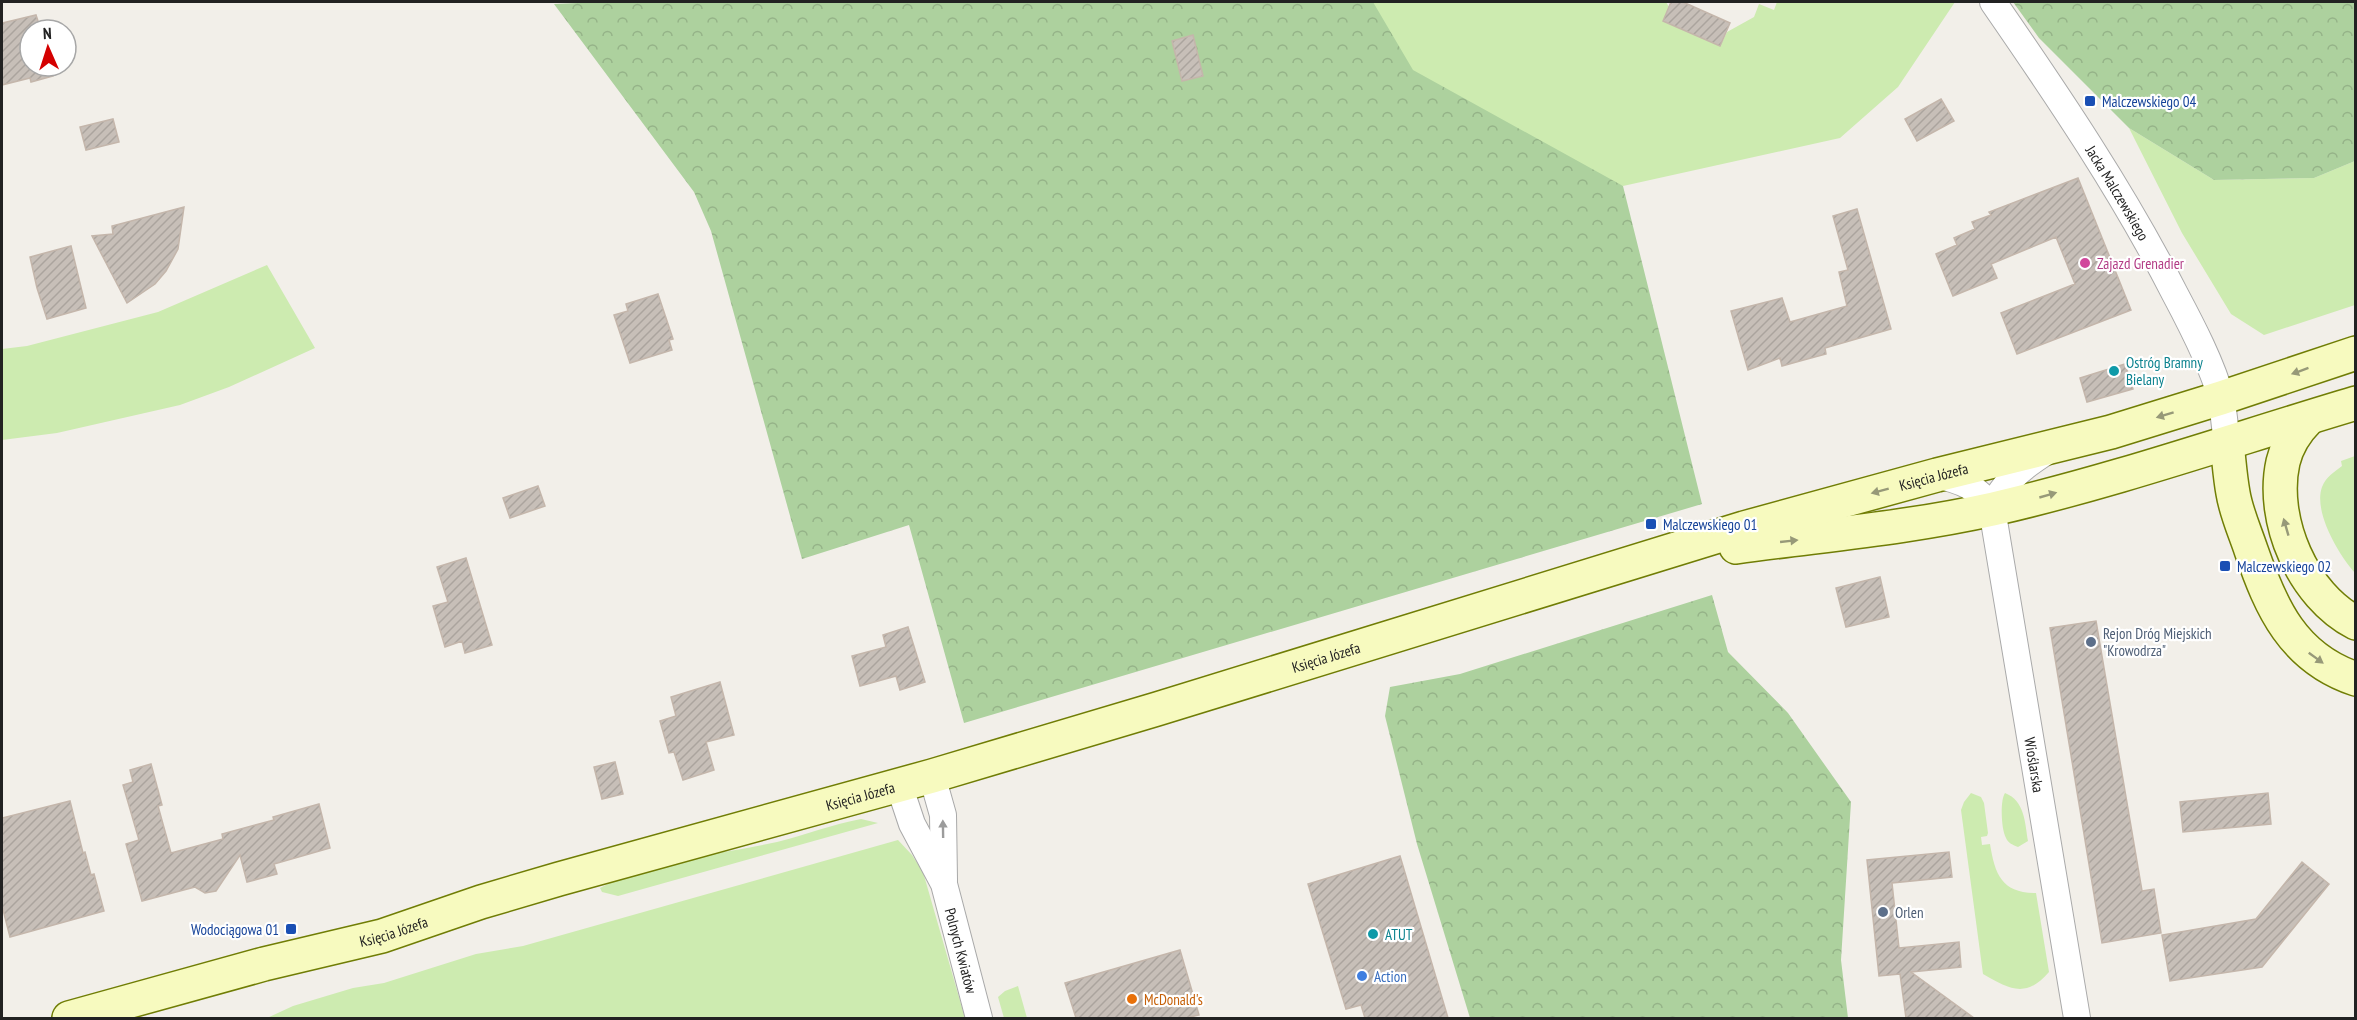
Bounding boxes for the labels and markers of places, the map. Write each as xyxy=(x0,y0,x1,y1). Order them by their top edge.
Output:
place label: Malczewskiego 04 xyxy=(2102,92,2196,111)
marker: Malczewskiego 04 xyxy=(2083,94,2097,108)
place label: Zajazd Grenadier xyxy=(2097,254,2185,273)
marker: Zajazd Grenadier xyxy=(2078,256,2092,270)
place label: Ostróg Bramny Bielany xyxy=(2126,353,2203,389)
marker: Ostróg Bramny Bielany xyxy=(2107,364,2121,378)
place label: Malczewskiego 01 xyxy=(1663,515,1757,534)
marker: Malczewskiego 01 xyxy=(1644,517,1658,531)
place label: Malczewskiego 02 xyxy=(2237,557,2331,576)
marker: Malczewskiego 02 xyxy=(2218,559,2232,573)
place label: Rejon Dróg Miejskich "Krowodrza" xyxy=(2103,624,2212,660)
marker: Rejon Dróg Miejskich "Krowodrza" xyxy=(2084,635,2098,649)
place label: Orlen xyxy=(1895,903,1924,922)
marker: Orlen xyxy=(1876,905,1890,919)
place label: Wodociągowa 01 xyxy=(191,920,279,939)
marker: Wodociągowa 01 xyxy=(284,922,298,936)
place label: ATUT xyxy=(1385,925,1413,944)
marker: ATUT xyxy=(1366,927,1380,941)
place label: Action xyxy=(1374,967,1407,986)
marker: Action xyxy=(1355,969,1369,983)
place label: McDonald's xyxy=(1144,990,1203,1009)
marker: McDonald's xyxy=(1125,992,1139,1006)

